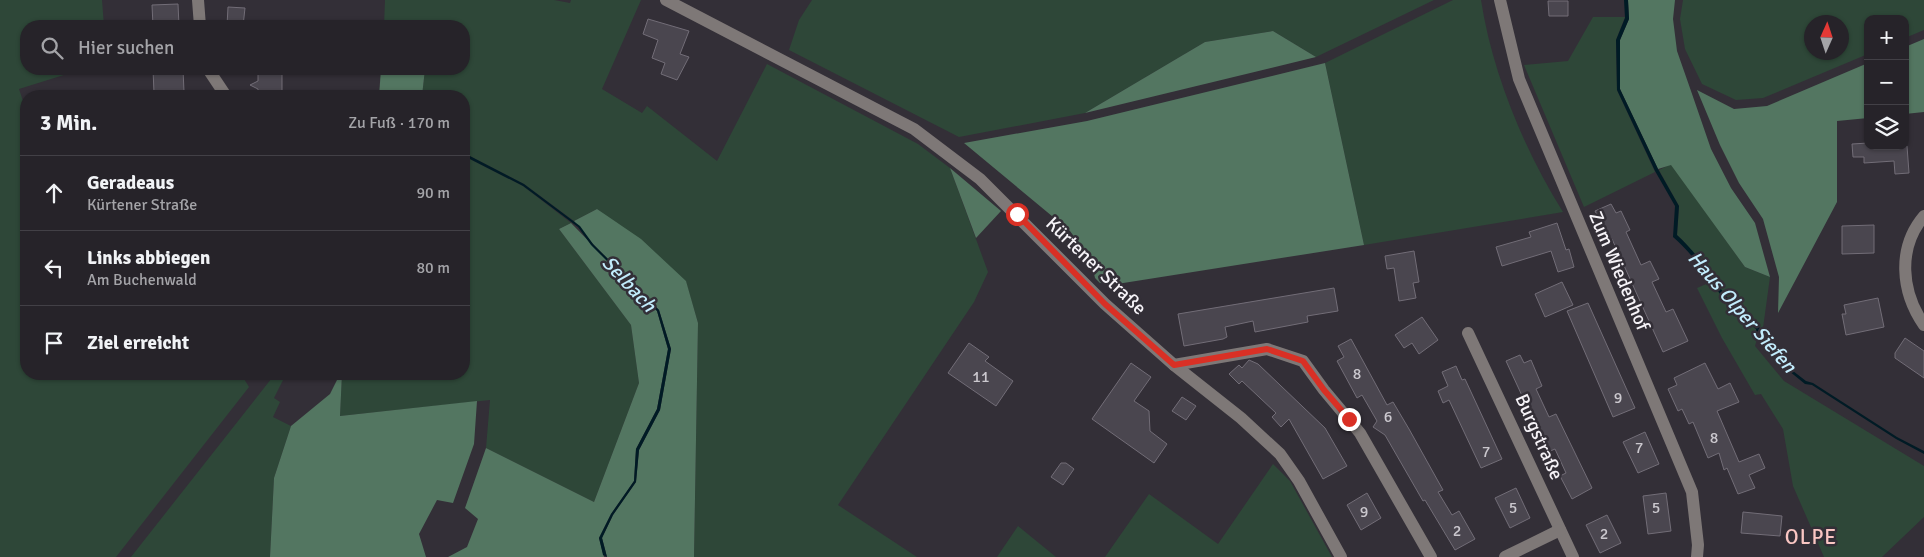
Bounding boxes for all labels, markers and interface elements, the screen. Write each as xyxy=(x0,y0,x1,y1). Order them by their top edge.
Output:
north arrow xyxy=(1804,15,1849,60)
map controls xyxy=(1864,15,1909,150)
button: + xyxy=(1864,15,1909,60)
search box xyxy=(20,20,470,75)
icon: search xyxy=(38,34,66,62)
text: Hier suchen xyxy=(78,36,174,60)
button: − xyxy=(1864,60,1909,105)
button: layers xyxy=(1864,105,1909,150)
text: 3 Min. xyxy=(40,110,97,136)
text: Zu Fuß · 170 m xyxy=(348,113,450,133)
text: Geradeaus xyxy=(87,171,174,195)
icon: ahead xyxy=(40,179,68,207)
text: 90 m xyxy=(416,183,450,203)
text: Kürtener Straße xyxy=(87,195,197,215)
route start xyxy=(1006,203,1029,226)
street label: Zum Wiedenhof xyxy=(1583,208,1656,336)
street label: Kürtener Straße xyxy=(1041,212,1151,320)
text: Links abbiegen xyxy=(87,246,210,270)
water label: Haus Olper Siefen xyxy=(1682,246,1802,379)
water label: Selbach xyxy=(597,251,662,318)
icon: left xyxy=(40,254,68,282)
text: 80 m xyxy=(416,258,450,278)
text: Am Buchenwald xyxy=(87,270,197,290)
icon: arrive xyxy=(40,329,68,357)
text: Ziel erreicht xyxy=(87,331,189,355)
house number: 8 xyxy=(1353,364,1361,384)
house number: 11 xyxy=(972,367,990,387)
house number: 9 xyxy=(1614,388,1622,408)
street label: Burgstraße xyxy=(1509,390,1569,484)
house number: 6 xyxy=(1384,407,1392,427)
route end xyxy=(1338,408,1361,431)
house number: 8 xyxy=(1710,428,1718,448)
house number: 7 xyxy=(1635,438,1643,458)
house number: 7 xyxy=(1482,442,1490,462)
house number: 5 xyxy=(1509,498,1517,518)
house number: 5 xyxy=(1652,498,1660,518)
house number: 9 xyxy=(1360,502,1368,522)
house number: 2 xyxy=(1453,521,1461,541)
house number: 2 xyxy=(1600,524,1608,544)
district label: OLPE xyxy=(1785,524,1837,550)

